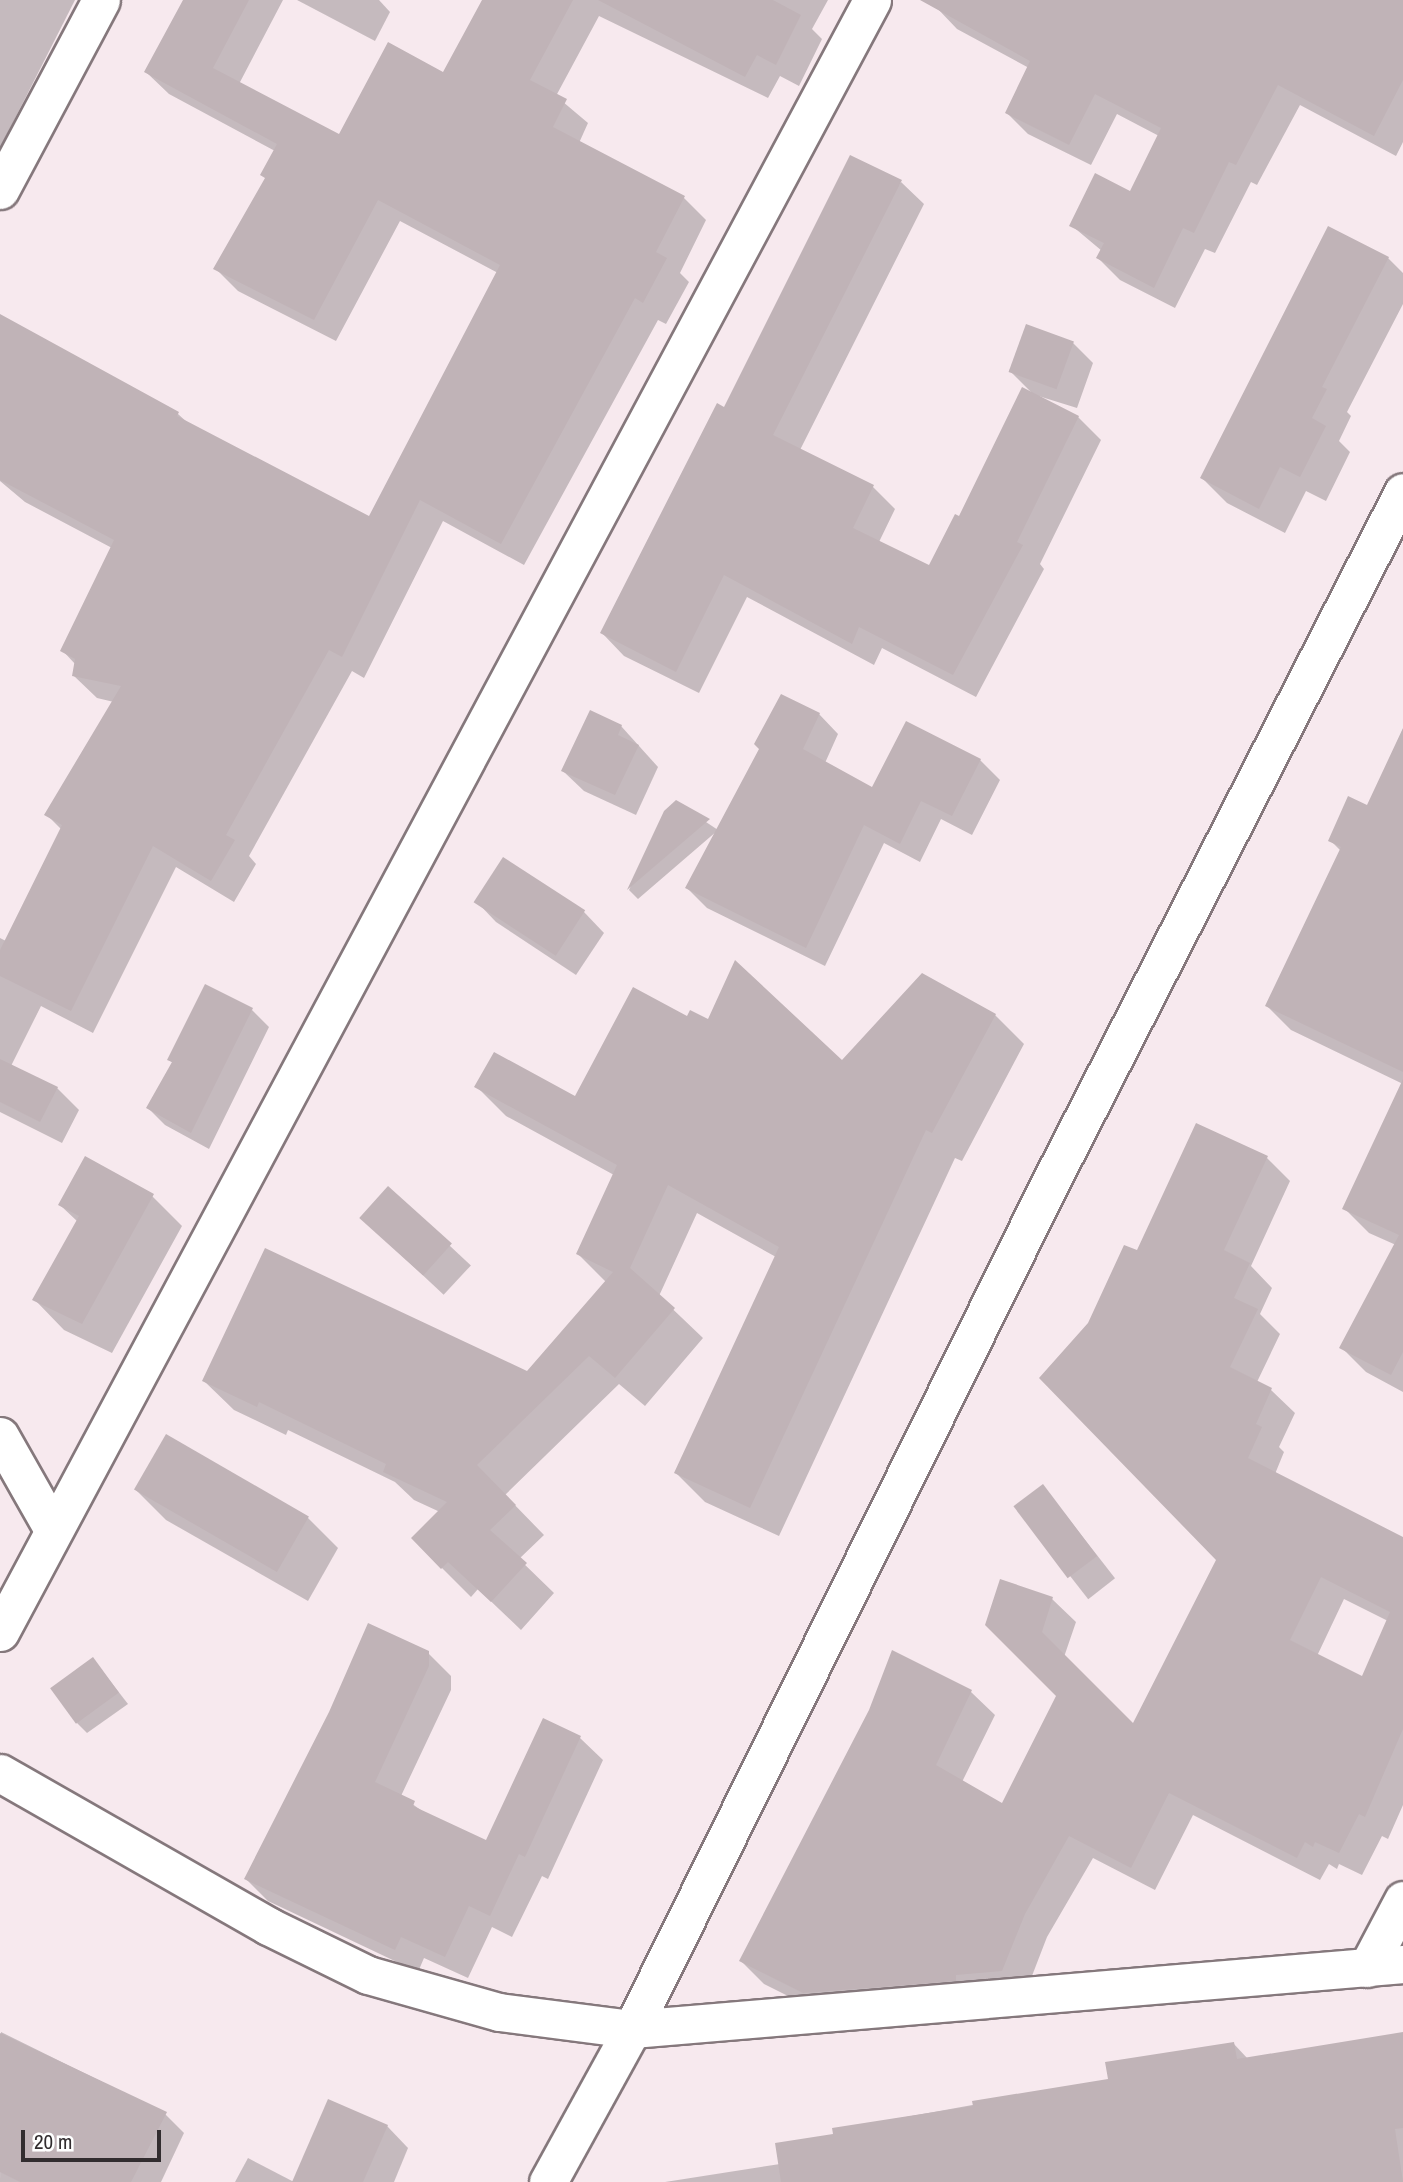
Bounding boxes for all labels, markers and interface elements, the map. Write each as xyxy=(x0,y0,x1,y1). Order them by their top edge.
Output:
scale bar xyxy=(24,2116,164,2160)
text: 20 m xyxy=(34,2127,72,2156)

